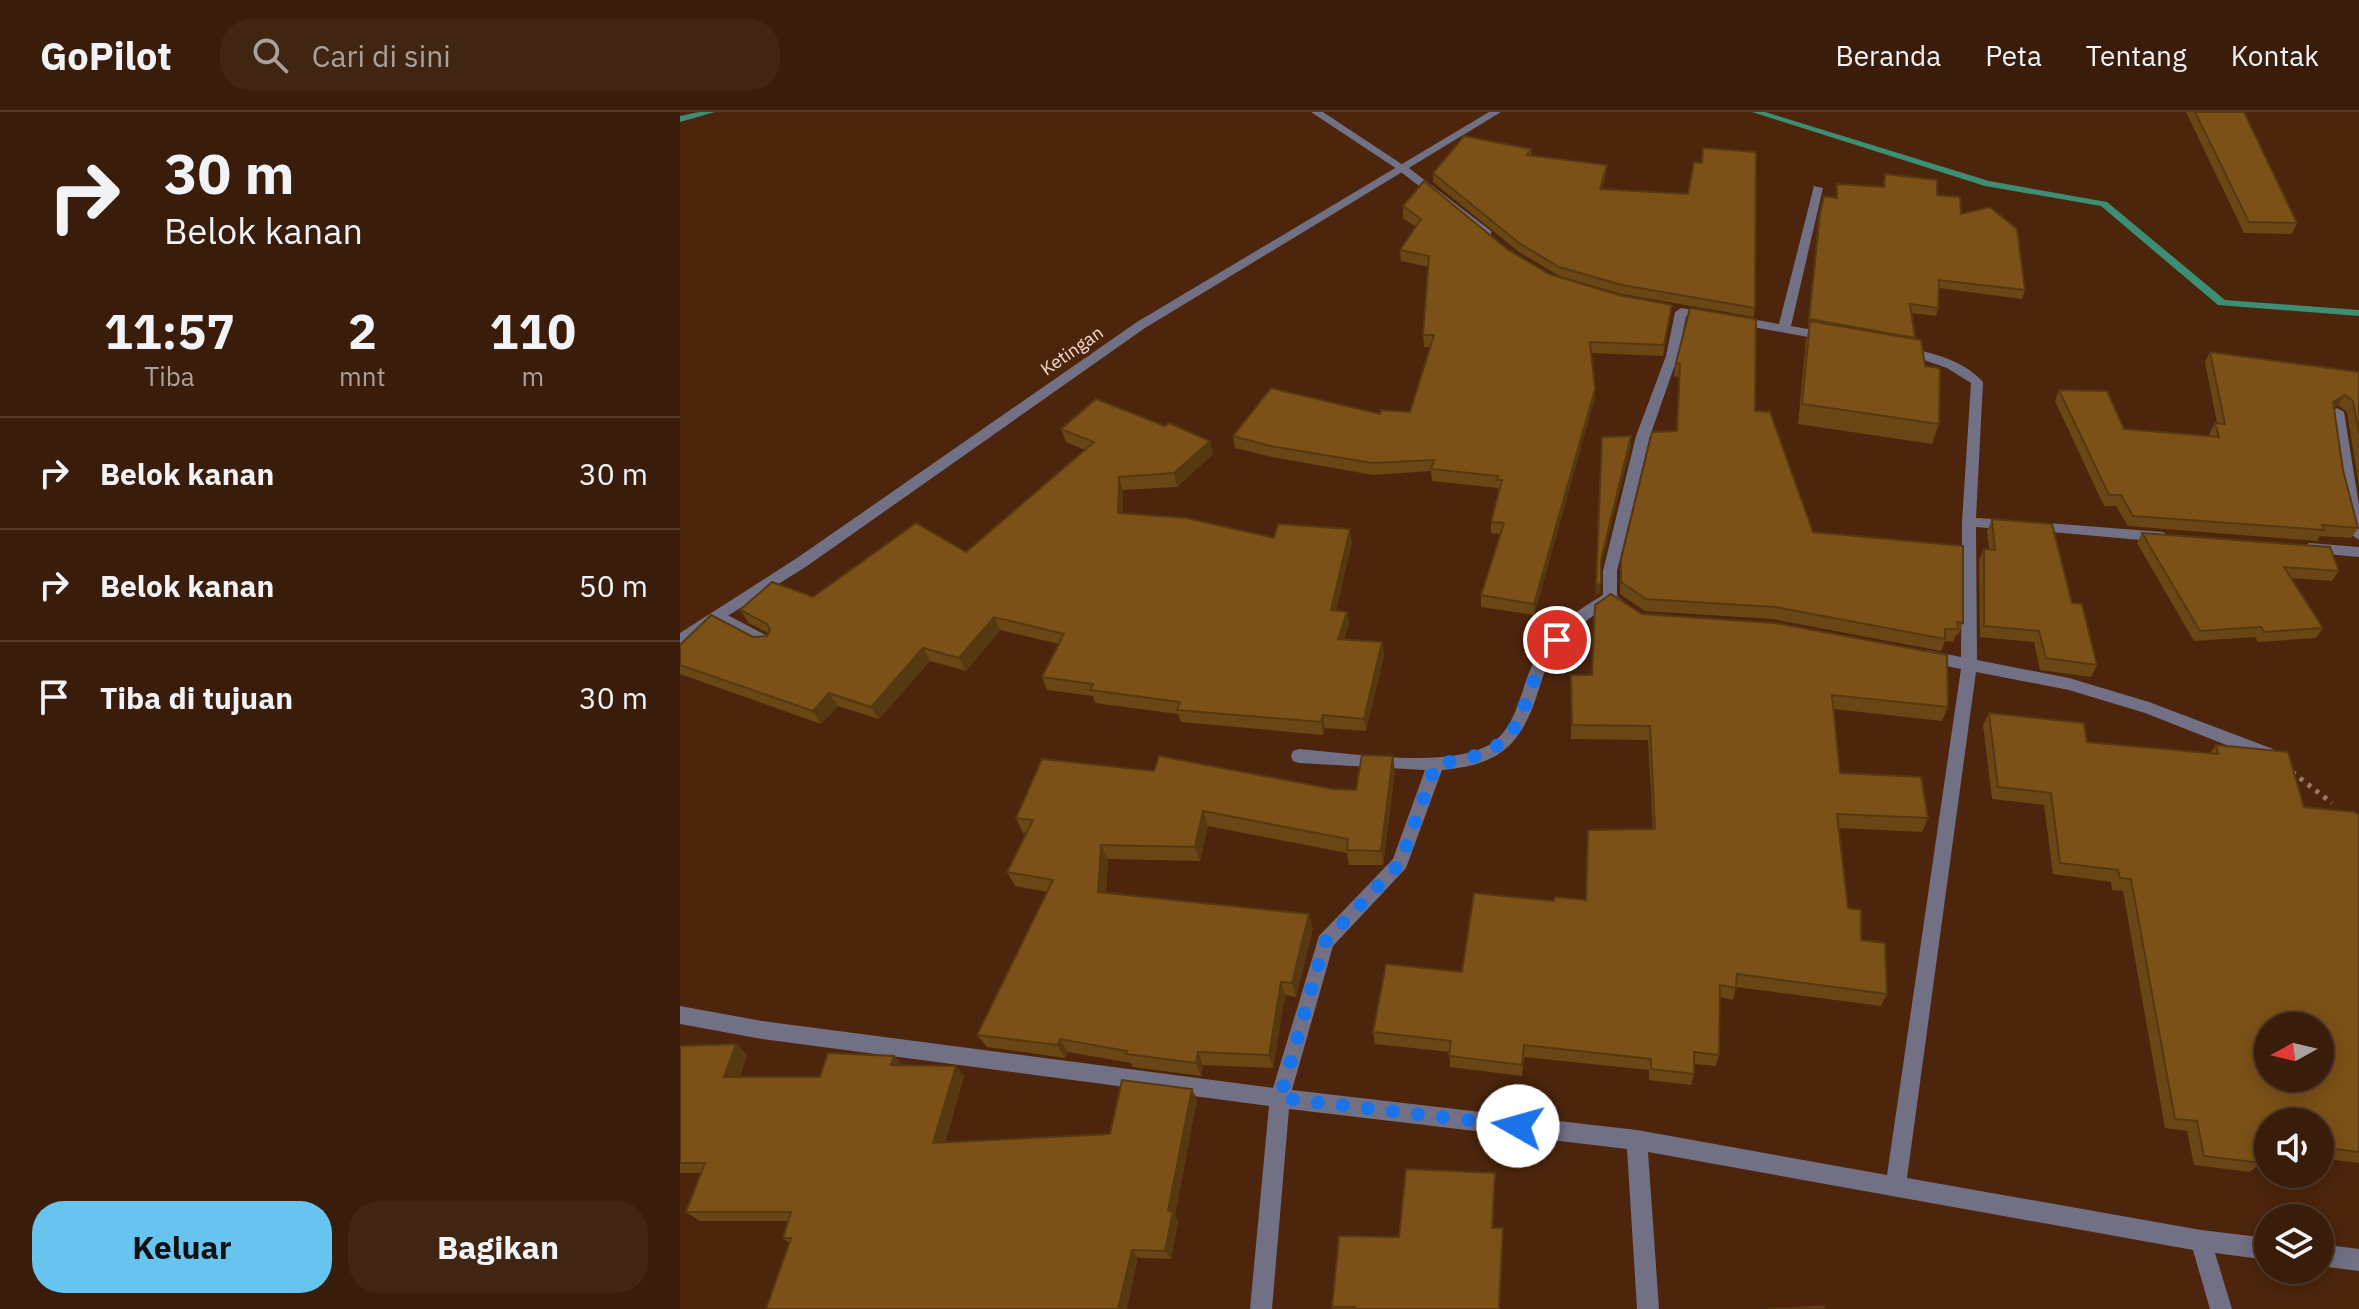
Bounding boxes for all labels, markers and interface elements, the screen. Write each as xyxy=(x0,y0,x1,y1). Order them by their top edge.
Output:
search box xyxy=(220,19,780,91)
text: GoPilot xyxy=(40,31,172,80)
icon: search xyxy=(248,33,292,77)
text: Cari di sini xyxy=(312,36,451,75)
text: Beranda xyxy=(1835,37,1941,74)
text: Peta xyxy=(1985,37,2042,74)
text: Tentang xyxy=(2086,37,2187,74)
text: Kontak xyxy=(2231,37,2319,74)
text: 30 m xyxy=(164,137,294,209)
icon: right xyxy=(32,144,136,248)
text: Belok kanan xyxy=(164,207,363,254)
text: 11:57 xyxy=(104,300,235,362)
text: 2 xyxy=(348,300,377,362)
text: 110 xyxy=(490,300,576,362)
street label: Ketingan xyxy=(1036,321,1107,380)
text: Tiba xyxy=(144,359,195,393)
text: mnt xyxy=(339,359,386,393)
text: m xyxy=(521,359,544,393)
icon: right xyxy=(32,451,76,495)
text: Belok kanan xyxy=(100,454,274,493)
text: 30 m xyxy=(579,454,648,493)
icon: right xyxy=(32,563,76,607)
text: Belok kanan xyxy=(100,566,274,605)
text: 50 m xyxy=(579,566,648,605)
pin xyxy=(1523,606,1591,674)
icon: arrive xyxy=(1535,618,1579,662)
icon: arrive xyxy=(32,675,76,719)
text: Tiba di tujuan xyxy=(100,678,293,717)
text: 30 m xyxy=(579,678,648,717)
north arrow xyxy=(2254,1012,2334,1092)
map controls xyxy=(2254,1012,2334,1284)
position arrow xyxy=(1476,1084,1560,1168)
button: sound xyxy=(2254,1108,2334,1188)
button: Keluar xyxy=(32,1201,332,1293)
button: Bagikan xyxy=(348,1201,648,1293)
button: layers xyxy=(2254,1204,2334,1284)

